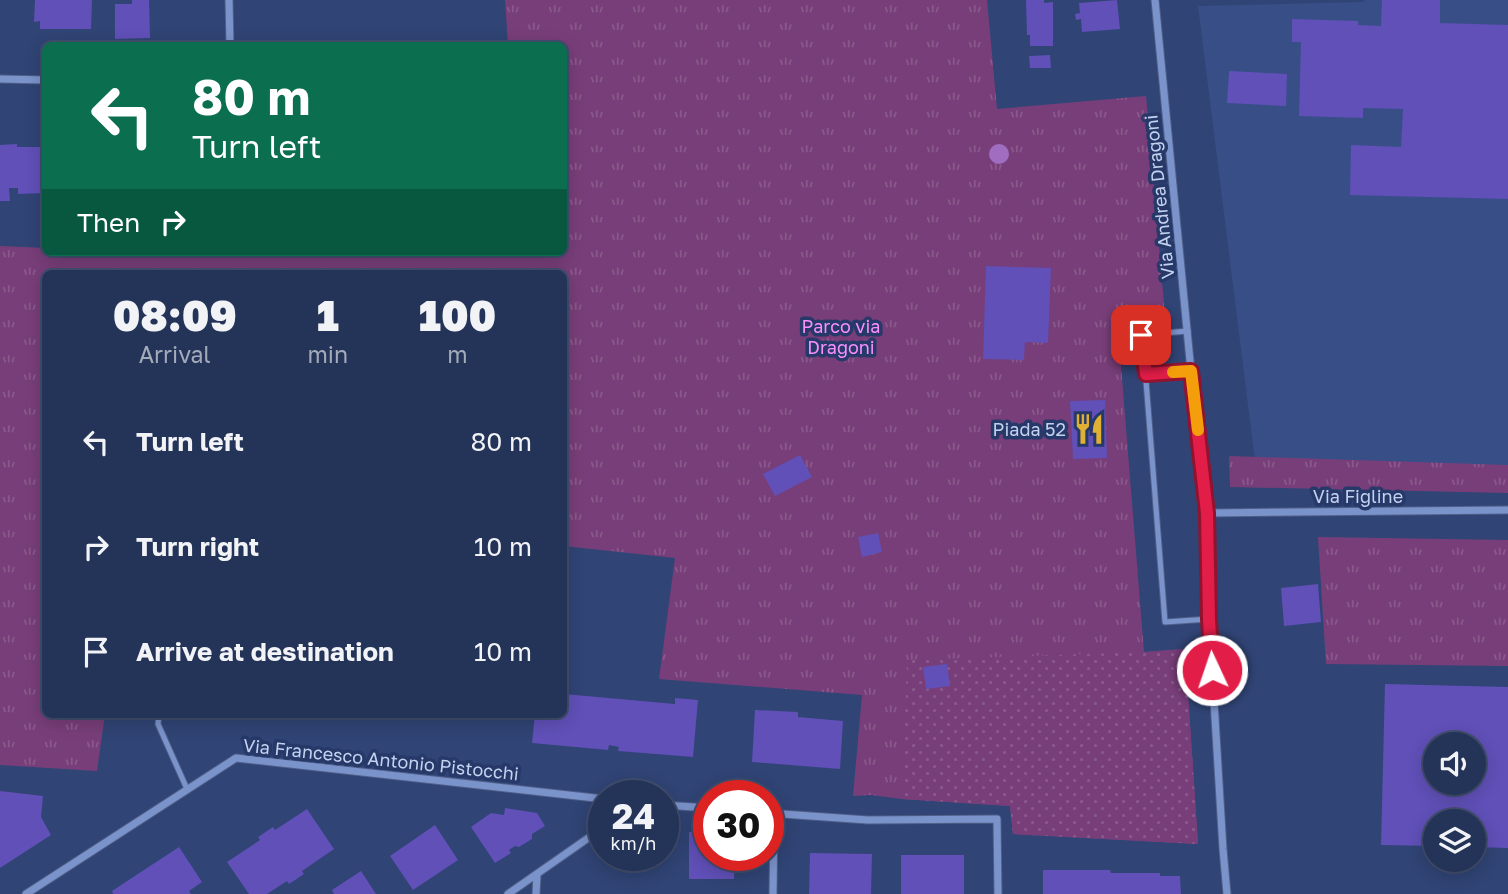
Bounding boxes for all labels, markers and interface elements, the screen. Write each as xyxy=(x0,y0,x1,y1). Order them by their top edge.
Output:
text: 80 m xyxy=(192,67,310,126)
icon: left xyxy=(77,70,168,161)
street label: Via Andrea Dragoni xyxy=(1139,114,1179,280)
text: Turn left xyxy=(192,127,321,165)
icon: right xyxy=(154,203,192,241)
text: Then xyxy=(77,207,140,238)
text: 08:09 xyxy=(113,290,237,340)
text: 1 xyxy=(317,290,339,340)
text: 100 xyxy=(419,290,496,340)
pin xyxy=(1111,305,1171,365)
park label: Parco via Dragoni xyxy=(802,315,880,358)
icon: arrive xyxy=(1122,316,1160,354)
text: Arrival xyxy=(139,340,211,368)
text: min xyxy=(307,340,348,368)
text: m xyxy=(447,340,468,368)
restaurant icon: Piada 52 xyxy=(1072,412,1106,446)
place label: Piada 52 xyxy=(993,418,1066,440)
icon: left xyxy=(77,423,115,461)
text: Turn left xyxy=(136,426,244,457)
text: 80 m xyxy=(471,426,532,457)
street label: Via Figline xyxy=(1313,485,1403,507)
icon: right xyxy=(77,528,115,566)
text: Turn right xyxy=(136,531,259,562)
text: 10 m xyxy=(474,531,532,562)
icon: arrive xyxy=(77,633,115,671)
position arrow xyxy=(1175,633,1249,707)
text: Arrive at destination xyxy=(136,636,394,667)
text: 10 m xyxy=(474,636,532,667)
map controls xyxy=(1423,732,1486,872)
button: sound xyxy=(1423,732,1486,795)
street label: Via Francesco Antonio Pistocchi xyxy=(242,734,520,784)
speed limit sign: 30 xyxy=(693,780,784,871)
text: 24 xyxy=(612,795,655,837)
button: layers xyxy=(1423,809,1486,872)
text: km/h xyxy=(611,832,656,854)

